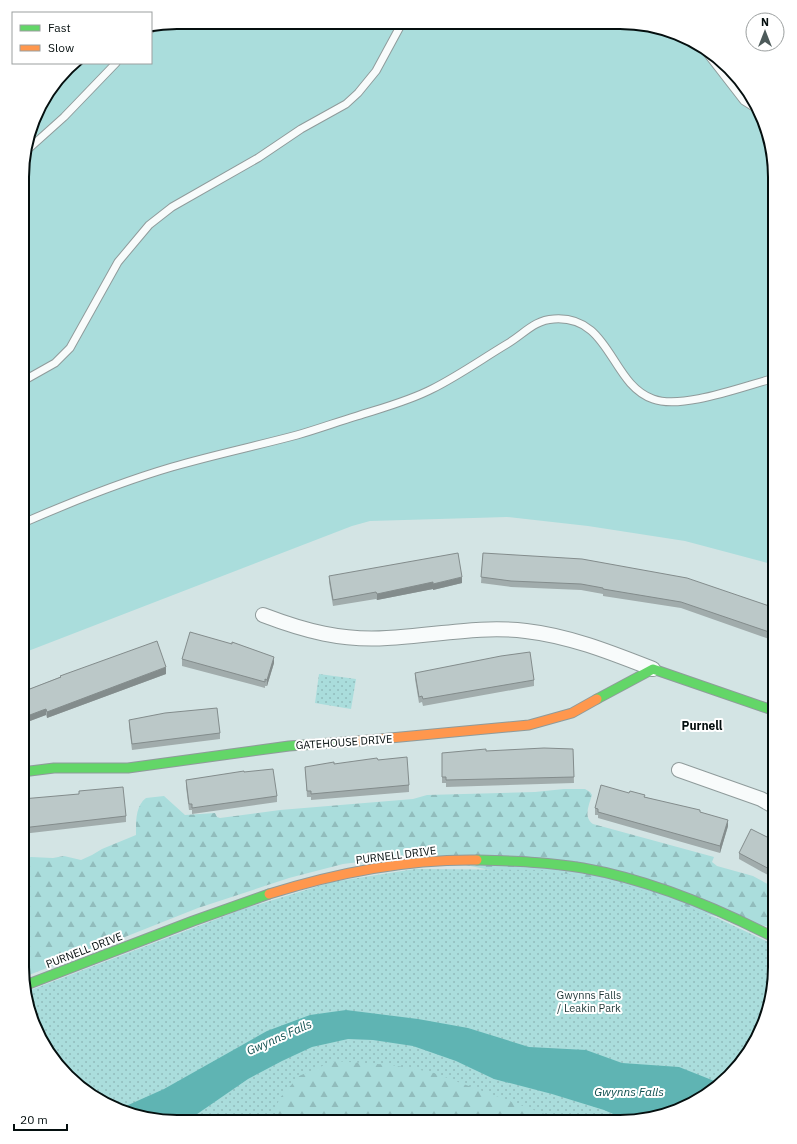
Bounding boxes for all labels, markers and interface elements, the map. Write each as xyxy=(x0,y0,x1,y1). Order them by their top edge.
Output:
legend xyxy=(12,12,152,64)
north arrow xyxy=(745,12,785,52)
text: N xyxy=(761,15,769,29)
text: Fast xyxy=(48,20,71,35)
text: Slow xyxy=(48,40,74,55)
district label: Purnell xyxy=(682,718,723,733)
street label: GATEHOUSE DRIVE xyxy=(295,732,393,752)
street label: PURNELL DRIVE xyxy=(355,843,437,867)
street label: PURNELL DRIVE xyxy=(44,929,124,971)
park label: Gwynns Falls / Leakin Park xyxy=(557,988,621,1015)
water label: Gwynns Falls xyxy=(244,1016,314,1058)
water label: Gwynns Falls xyxy=(594,1084,664,1099)
scale bar xyxy=(14,1106,67,1132)
text: 20 m xyxy=(20,1112,48,1127)

